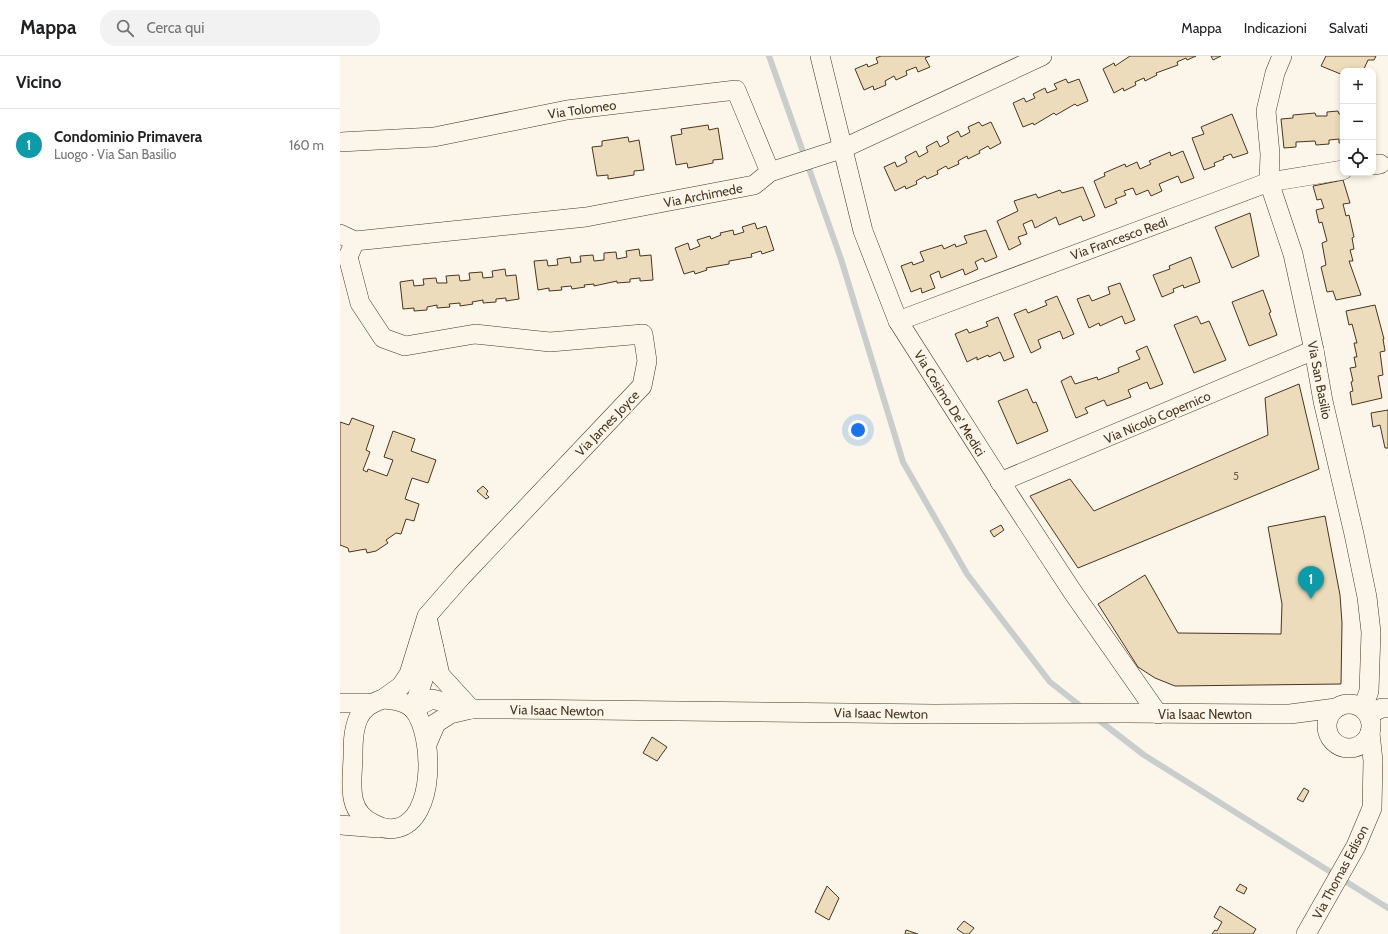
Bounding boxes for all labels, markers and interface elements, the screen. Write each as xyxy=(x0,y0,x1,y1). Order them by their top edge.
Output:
search box xyxy=(100,10,380,46)
text: Mappa xyxy=(20,16,76,39)
icon: search xyxy=(114,17,136,39)
text: Cerca qui xyxy=(146,19,204,37)
text: Mappa xyxy=(1181,19,1222,37)
text: Indicazioni xyxy=(1244,19,1307,37)
text: Salvati xyxy=(1329,19,1368,37)
map controls xyxy=(1340,68,1376,176)
button: + xyxy=(1340,68,1376,104)
text: Vicino xyxy=(16,72,61,92)
street label: Via Tolomeo xyxy=(547,96,617,122)
button: − xyxy=(1340,104,1376,140)
text: Condominio Primavera xyxy=(54,128,202,146)
text: 1 xyxy=(27,137,31,153)
text: 160 m xyxy=(289,137,324,153)
button: locate xyxy=(1340,140,1376,176)
text: Luogo · Via San Basilio xyxy=(54,146,177,162)
street label: Via Archimede xyxy=(662,179,744,210)
street label: Via Francesco Redi xyxy=(1068,213,1170,263)
street label: Via San Basilio xyxy=(1305,339,1335,421)
street label: Via Cosimo De' Medici xyxy=(911,347,989,459)
street label: Via James Joyce xyxy=(572,387,643,459)
street label: Via Nicolò Copernico xyxy=(1101,387,1213,447)
your location xyxy=(848,420,868,440)
house number: 5 xyxy=(1233,469,1239,483)
pin: 1 xyxy=(1298,566,1324,599)
street label: Via Isaac Newton xyxy=(510,701,604,719)
street label: Via Isaac Newton xyxy=(834,704,928,722)
street label: Via Isaac Newton xyxy=(1158,706,1252,722)
street label: Via Thomas Edison xyxy=(1308,822,1372,922)

